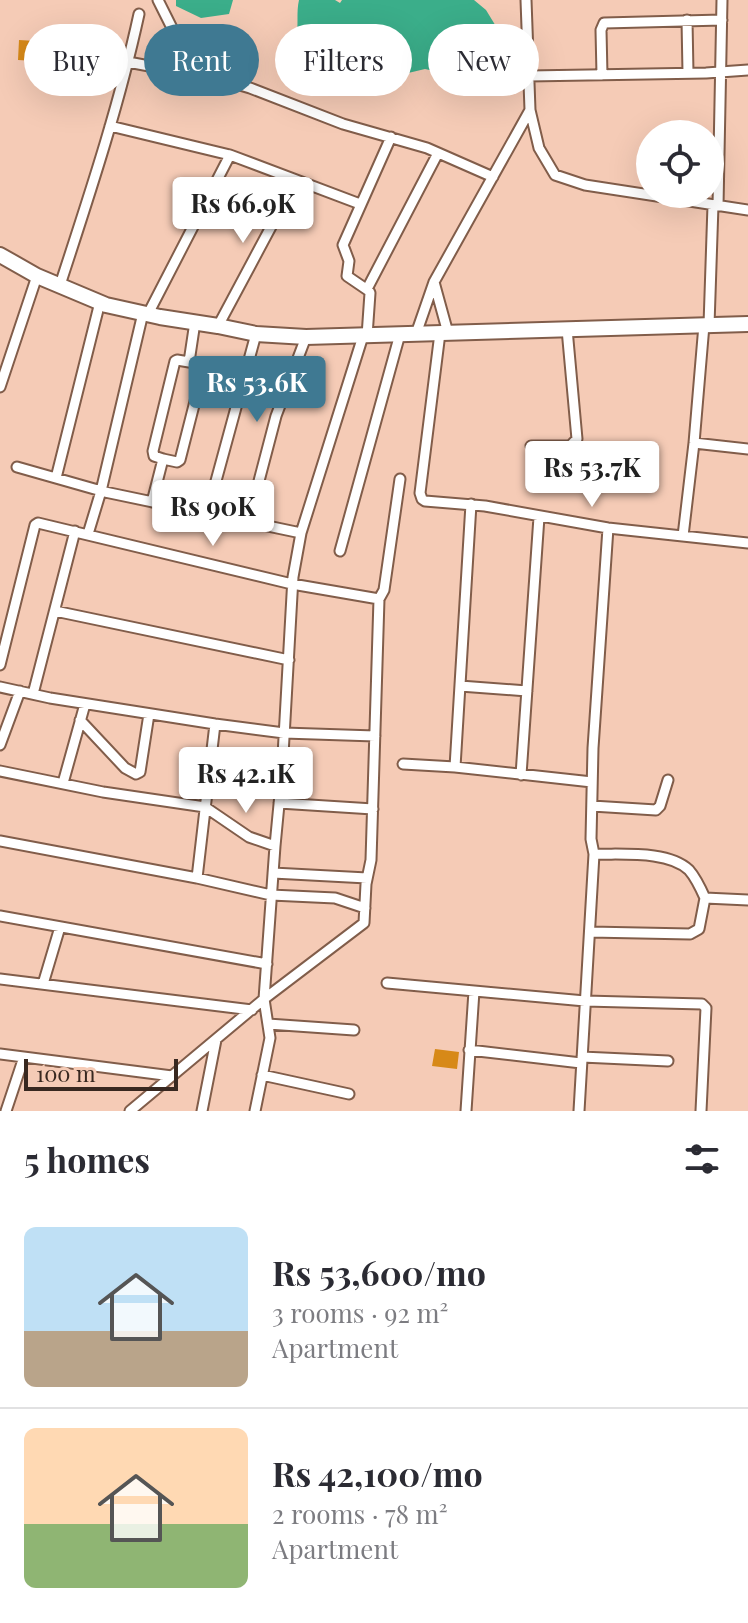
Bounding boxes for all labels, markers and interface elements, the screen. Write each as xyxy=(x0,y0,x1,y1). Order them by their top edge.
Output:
chip: Buy xyxy=(24,24,128,96)
chip: Rent xyxy=(144,24,259,96)
chip: Filters xyxy=(275,24,412,96)
chip: New xyxy=(428,24,539,96)
map controls xyxy=(636,120,724,208)
button: locate xyxy=(636,120,724,208)
pin: Rs 66.9K xyxy=(160,177,326,245)
text: Rs 66.9K xyxy=(191,185,296,220)
pin: Rs 53.6K xyxy=(174,356,340,424)
text: Rs 53.6K xyxy=(207,364,307,399)
pin: Rs 53.7K xyxy=(509,441,675,509)
text: Rs 53.7K xyxy=(543,449,641,484)
pin: Rs 90K xyxy=(148,480,278,548)
text: Rs 90K xyxy=(170,488,256,523)
pin: Rs 42.1K xyxy=(163,747,329,815)
text: Rs 42.1K xyxy=(197,755,295,790)
scale bar xyxy=(24,1055,178,1091)
text: 100 m xyxy=(36,1058,96,1088)
text: 5 homes xyxy=(24,1136,150,1182)
icon: filters xyxy=(680,1137,724,1181)
text: Rs 53,600/mo xyxy=(272,1249,486,1295)
icon: home xyxy=(88,1259,184,1355)
text: 3 rooms · 92 m² xyxy=(272,1295,448,1330)
text: Apartment xyxy=(272,1330,398,1365)
text: Rs 42,100/mo xyxy=(272,1450,483,1496)
icon: home xyxy=(88,1460,184,1556)
text: 2 rooms · 78 m² xyxy=(272,1496,447,1531)
text: Apartment xyxy=(272,1531,398,1566)

